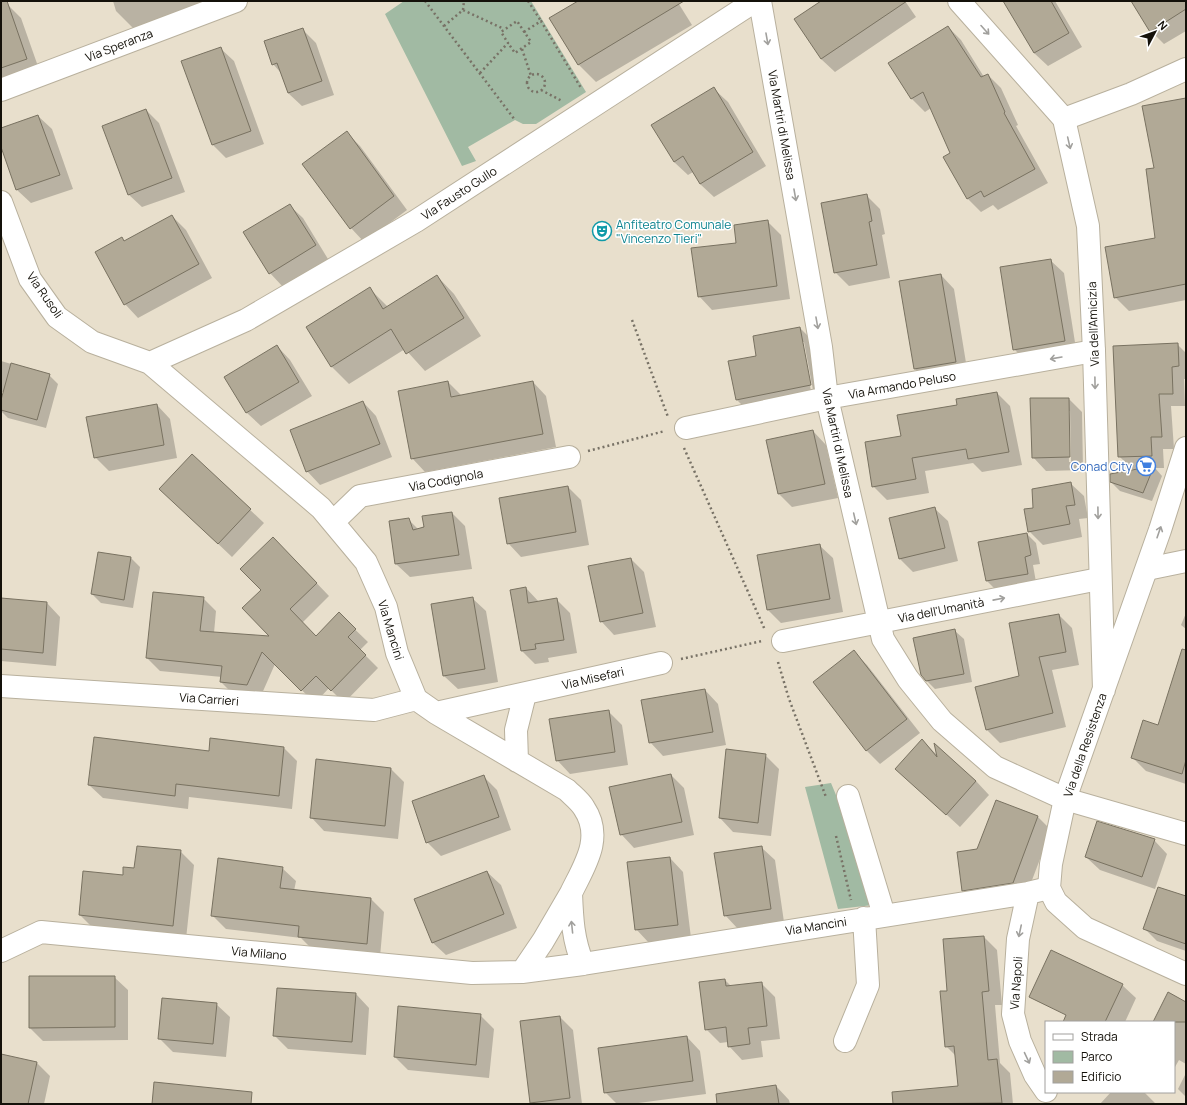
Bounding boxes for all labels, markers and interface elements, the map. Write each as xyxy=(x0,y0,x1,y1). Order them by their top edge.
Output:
north arrow xyxy=(1135,12,1175,52)
text: N xyxy=(1155,17,1171,33)
street label: Via Speranza xyxy=(83,24,155,66)
one-way arrow xyxy=(980,25,989,35)
one-way arrow xyxy=(763,33,771,46)
street label: Via Martiri di Melissa xyxy=(764,69,800,181)
one-way arrow xyxy=(1066,137,1074,150)
street label: Via Fausto Gullo xyxy=(418,162,500,224)
one-way arrow xyxy=(791,188,799,201)
place label: Anfiteatro Comunale "Vincenzo Tieri" xyxy=(616,216,731,247)
theatre icon: Anfiteatro Comunale "Vincenzo Tieri" xyxy=(591,220,613,242)
street label: Via Rusoli xyxy=(23,269,67,321)
street label: Via dell'Amicizia xyxy=(1083,281,1103,367)
one-way arrow xyxy=(813,316,821,329)
one-way arrow xyxy=(1049,354,1062,362)
street label: Via Armando Peluso xyxy=(847,367,957,403)
one-way arrow xyxy=(1091,376,1099,389)
street label: Via Martiri di Melissa xyxy=(818,387,858,499)
supermarket icon: Conad City xyxy=(1135,455,1157,477)
place label: Conad City xyxy=(1071,458,1133,475)
street label: Via Codignola xyxy=(407,464,485,496)
one-way arrow xyxy=(1094,506,1102,519)
one-way arrow xyxy=(851,512,859,525)
one-way arrow xyxy=(1156,527,1164,539)
street label: Via dell'Umanità xyxy=(896,593,986,627)
one-way arrow xyxy=(992,594,1005,602)
street label: Via Mancini xyxy=(374,598,408,662)
street label: Via Misefari xyxy=(560,663,626,693)
street label: Via Carrieri xyxy=(179,688,239,710)
street label: Via della Resistenza xyxy=(1059,691,1111,799)
street label: Via Mancini xyxy=(784,913,848,939)
one-way arrow xyxy=(569,921,576,934)
one-way arrow xyxy=(1016,924,1024,937)
street label: Via Milano xyxy=(231,942,287,964)
street label: Via Napoli xyxy=(1006,956,1026,1010)
legend xyxy=(1045,1021,1175,1093)
text: Strada xyxy=(1081,1028,1118,1045)
text: Parco xyxy=(1081,1048,1112,1065)
one-way arrow xyxy=(1024,1052,1032,1064)
text: Edificio xyxy=(1081,1068,1121,1085)

